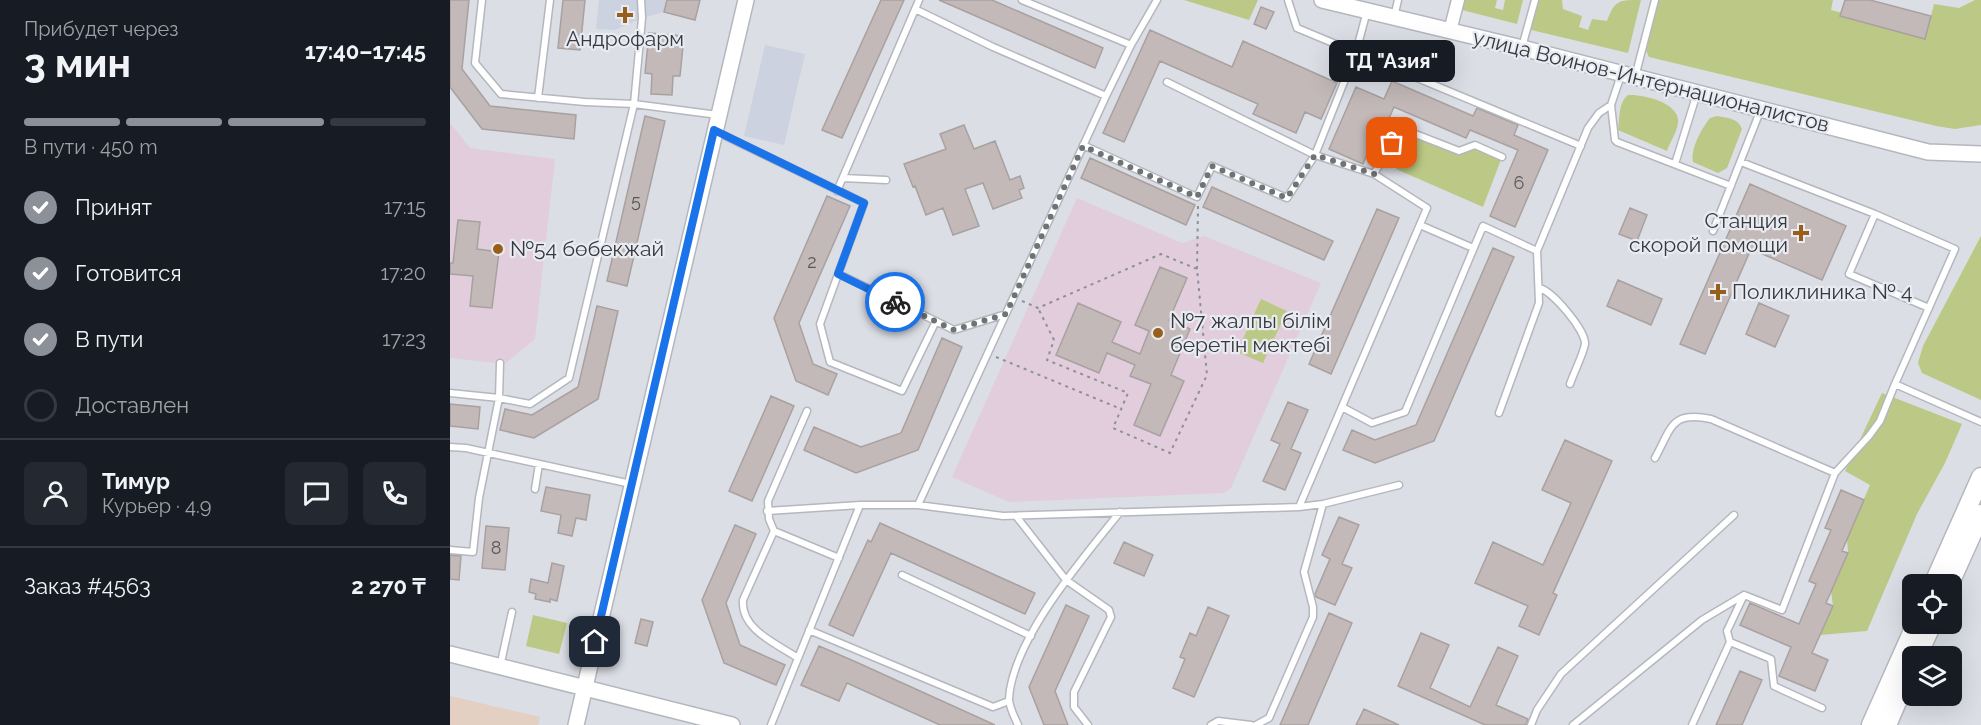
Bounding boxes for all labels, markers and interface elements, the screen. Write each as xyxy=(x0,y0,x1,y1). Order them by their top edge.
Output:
marker: Андрофарм xyxy=(616,6,634,24)
text: Прибудет через xyxy=(24,17,178,41)
street label: улица Воинов-Интернационалистов xyxy=(1470,24,1832,137)
place label: Андрофарм xyxy=(566,26,684,51)
text: 17:40–17:45 xyxy=(305,38,426,64)
text: 3 мин xyxy=(24,40,131,86)
callout: ТД "Азия" xyxy=(1329,41,1455,83)
text: ТД "Азия" xyxy=(1346,49,1438,73)
pin xyxy=(1366,117,1417,168)
icon: bag xyxy=(1375,126,1408,159)
text: В пути · 450 m xyxy=(24,135,158,159)
house number: 6 xyxy=(1514,172,1525,193)
house number: 5 xyxy=(631,190,641,211)
icon: check xyxy=(24,191,57,224)
text: Принят xyxy=(75,194,152,220)
text: 17:15 xyxy=(384,195,426,219)
place label: Станция скорой помощи xyxy=(1629,208,1788,257)
marker: Станция скорой помощи xyxy=(1792,224,1810,242)
place label: №54 бөбекжай xyxy=(510,236,664,261)
marker: №54 бөбекжай xyxy=(491,242,505,256)
house number: 2 xyxy=(807,251,817,272)
icon: check xyxy=(24,257,57,290)
text: Готовится xyxy=(75,260,182,286)
text: 17:20 xyxy=(380,261,426,285)
courier xyxy=(865,272,925,332)
place label: Поликлиника № 4 xyxy=(1732,279,1912,304)
marker: Поликлиника № 4 xyxy=(1709,283,1727,301)
icon: bike xyxy=(879,286,912,319)
place label: №7 жалпы білім беретін мектебі xyxy=(1170,308,1331,357)
icon: check xyxy=(24,323,57,356)
text: В пути xyxy=(75,326,143,352)
marker: №7 жалпы білім беретін мектебі xyxy=(1151,326,1165,340)
text: 17:23 xyxy=(382,327,426,351)
text: Доставлен xyxy=(75,392,189,418)
button: person xyxy=(24,462,87,525)
button: chat xyxy=(285,462,348,525)
button: phone xyxy=(363,462,426,525)
text: Тимур xyxy=(102,468,170,494)
text: Курьер · 4.9 xyxy=(102,494,211,518)
house number: 8 xyxy=(491,537,501,558)
text: Заказ #4563 xyxy=(24,573,151,599)
text: 2 270 ₸ xyxy=(351,573,426,599)
map controls xyxy=(1902,574,1962,706)
button: locate xyxy=(1902,574,1962,634)
pin xyxy=(569,616,620,667)
icon: home xyxy=(578,625,611,658)
button: layers xyxy=(1902,646,1962,706)

